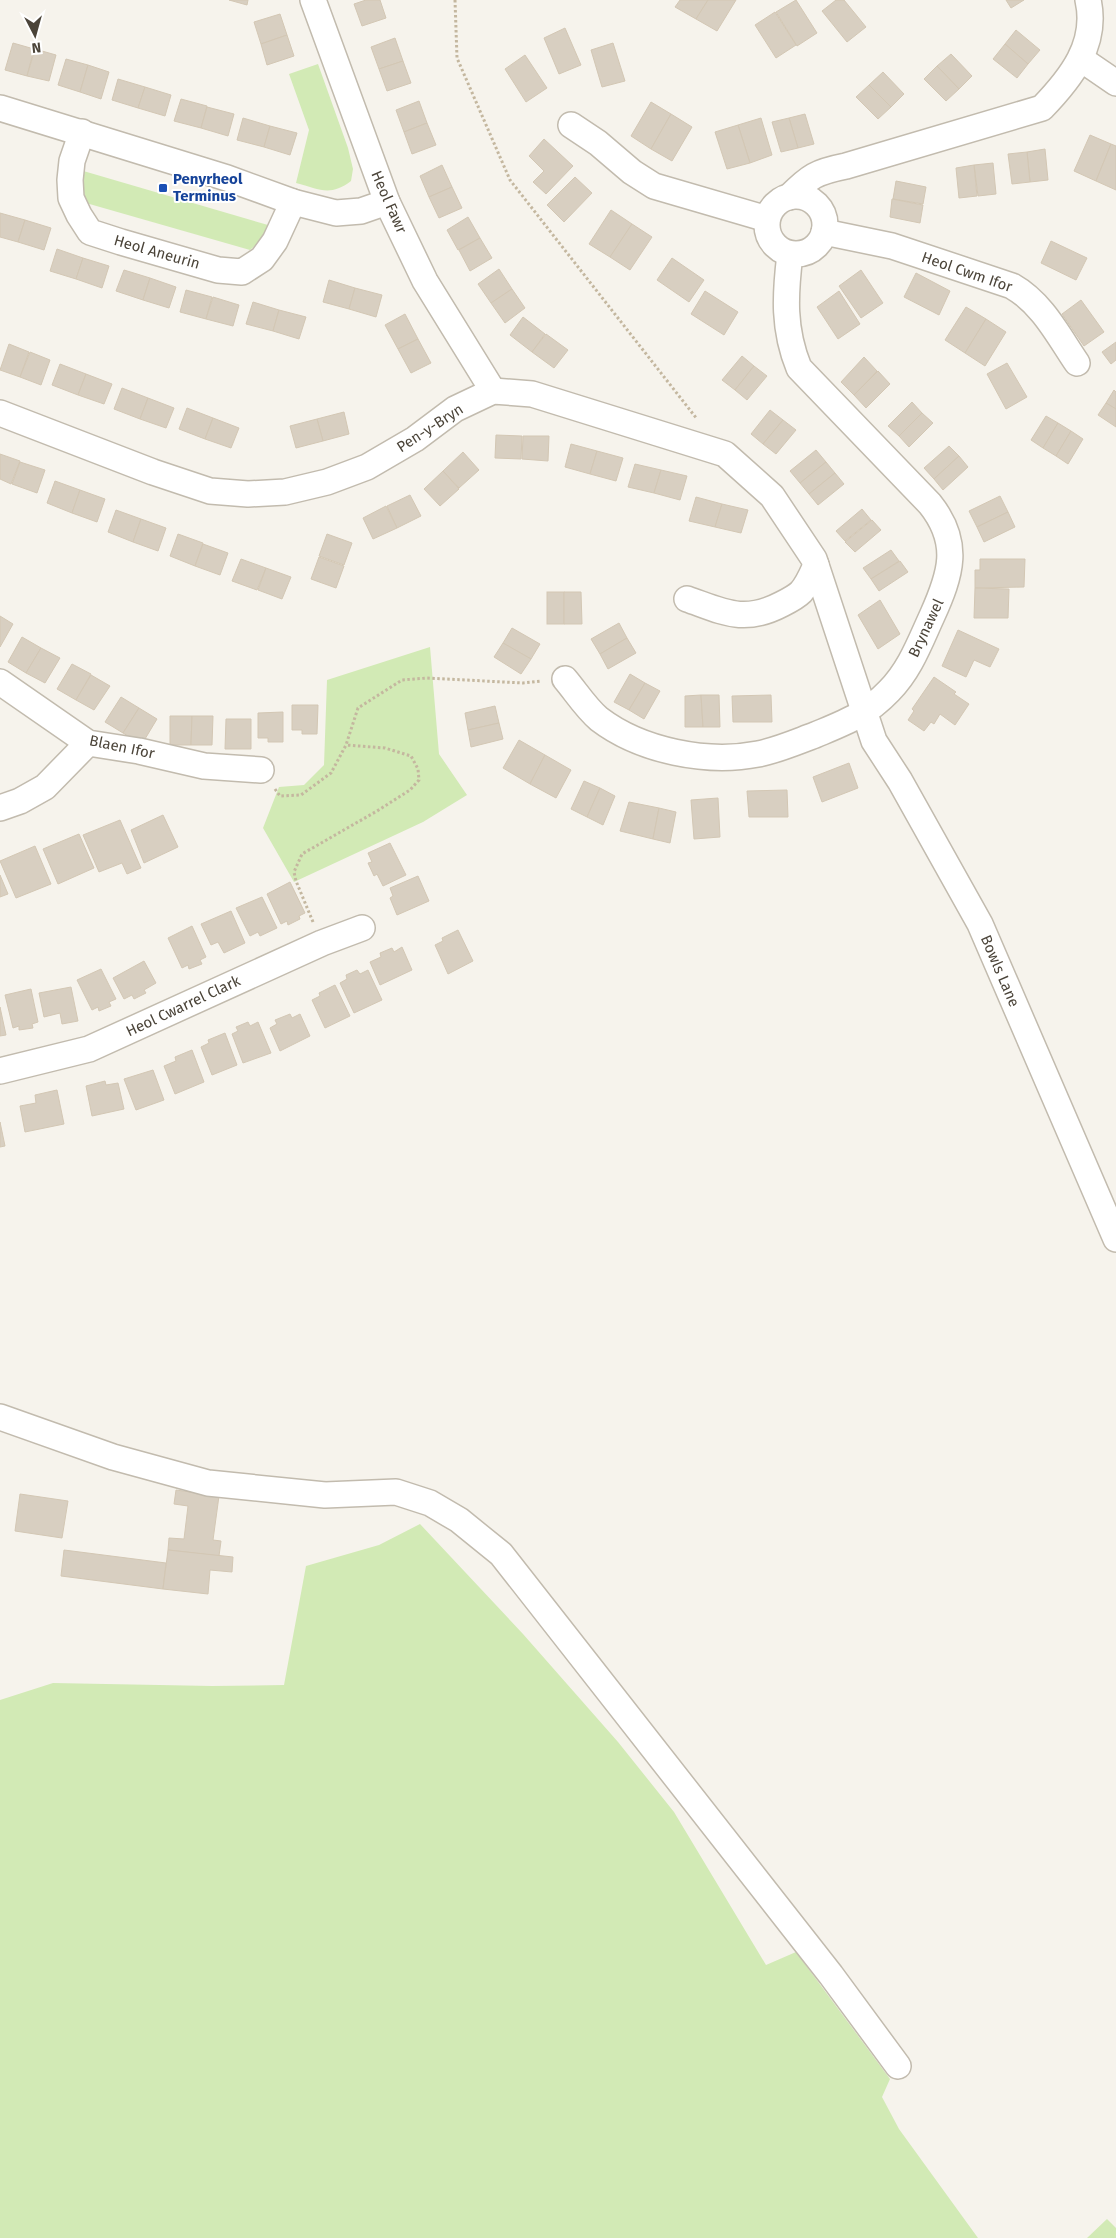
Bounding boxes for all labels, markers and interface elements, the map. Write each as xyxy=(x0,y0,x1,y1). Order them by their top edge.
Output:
north arrow xyxy=(10,10,60,60)
text: N xyxy=(31,38,42,56)
street label: Heol Fawr xyxy=(367,168,411,236)
place label: Penyrheol Terminus xyxy=(173,170,243,205)
marker: Penyrheol Terminus xyxy=(157,182,169,194)
street label: Heol Aneurin xyxy=(112,231,202,273)
street label: Heol Cwm Ifor xyxy=(919,248,1015,296)
street label: Pen-y-Bryn xyxy=(393,400,467,456)
street label: Brynawel xyxy=(905,595,948,660)
street label: Blaen Ifor xyxy=(88,731,157,763)
street label: Bowls Lane xyxy=(977,932,1023,1010)
street label: Heol Cwarrel Clark xyxy=(123,971,243,1040)

